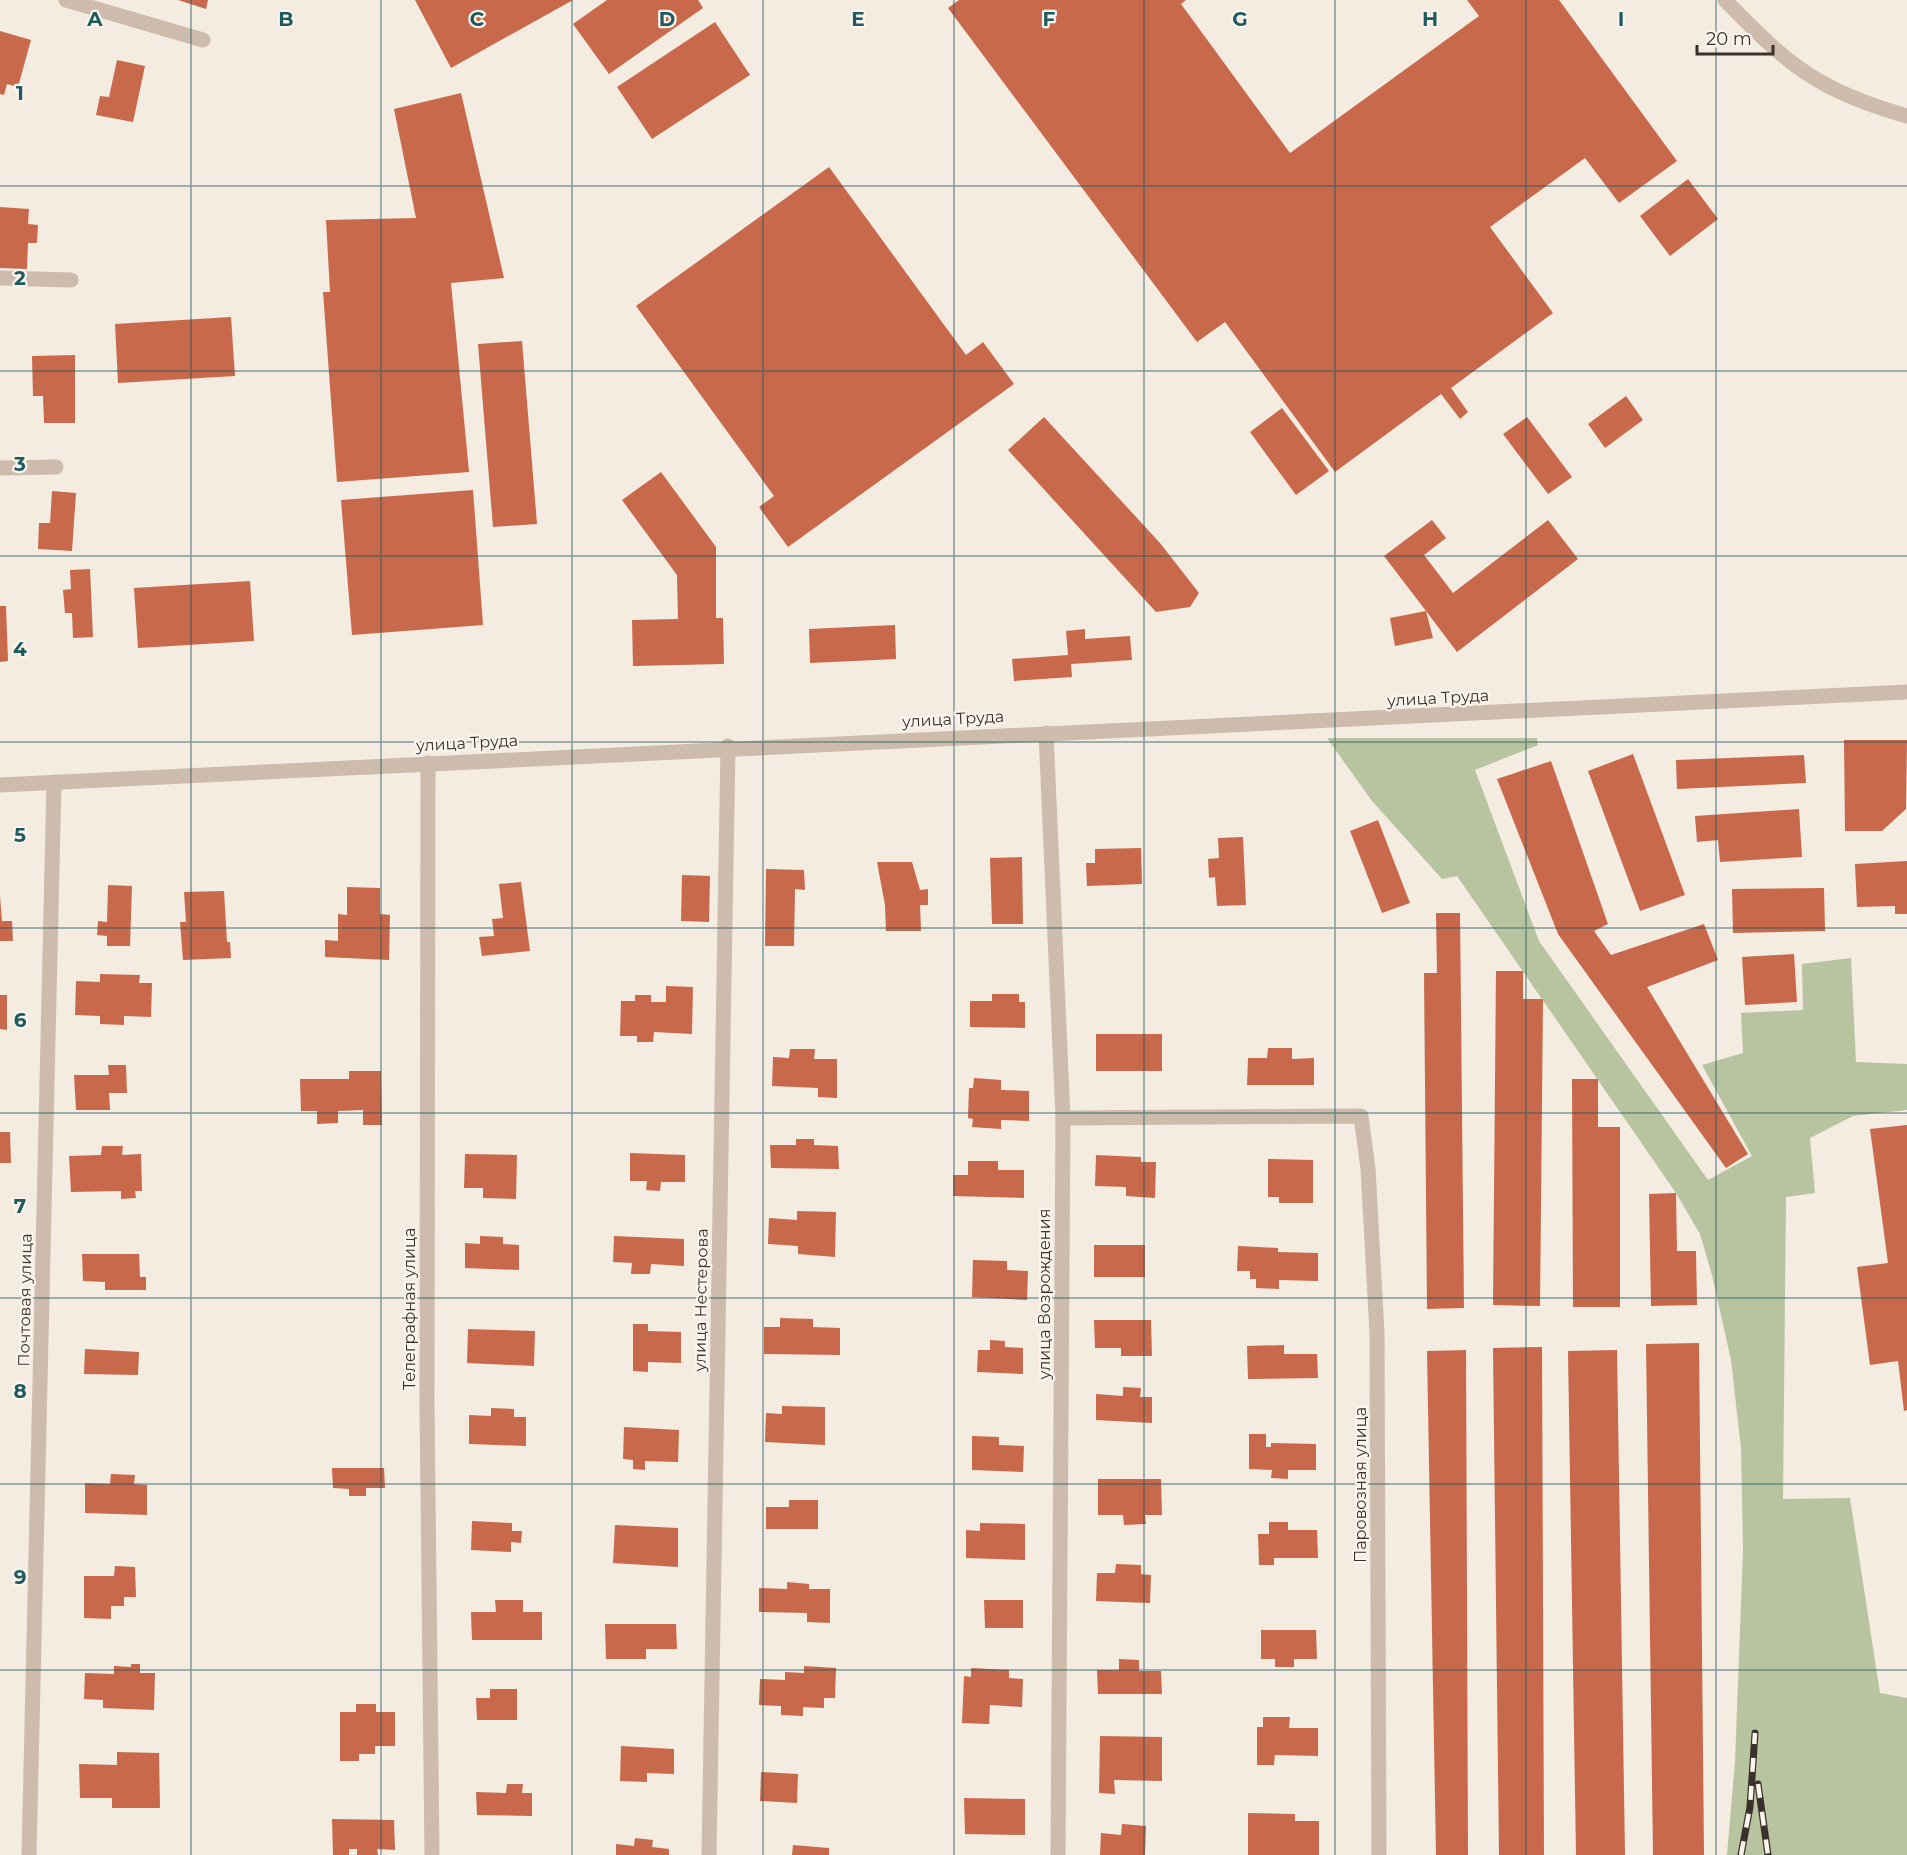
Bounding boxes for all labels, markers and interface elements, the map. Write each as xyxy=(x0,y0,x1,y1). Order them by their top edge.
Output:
text: A xyxy=(86,7,103,31)
text: B xyxy=(278,7,294,31)
text: C xyxy=(470,7,485,31)
text: D xyxy=(659,7,675,31)
text: E xyxy=(851,7,865,31)
text: F xyxy=(1043,7,1056,31)
text: G xyxy=(1232,7,1248,31)
text: H xyxy=(1422,7,1438,31)
text: I xyxy=(1618,7,1624,31)
scale bar xyxy=(1697,18,1774,56)
text: 20 m xyxy=(1706,28,1752,50)
text: 1 xyxy=(16,81,24,105)
text: 2 xyxy=(14,266,26,290)
text: 3 xyxy=(13,452,26,476)
text: 4 xyxy=(13,637,27,661)
street label: улица Труда xyxy=(1385,686,1490,710)
street label: улица Труда xyxy=(900,707,1005,731)
street label: улица Труда xyxy=(414,731,519,755)
text: 5 xyxy=(14,823,26,847)
text: 6 xyxy=(14,1008,27,1032)
text: 7 xyxy=(14,1194,26,1218)
street label: улица Возрождения xyxy=(1035,1209,1054,1380)
street label: Телеграфная улица xyxy=(400,1228,419,1390)
street label: улица Нестерова xyxy=(690,1228,712,1373)
street label: Почтовая улица xyxy=(14,1233,36,1367)
text: 8 xyxy=(13,1379,27,1403)
street label: Паровозная улица xyxy=(1351,1407,1370,1563)
text: 9 xyxy=(14,1565,26,1589)

